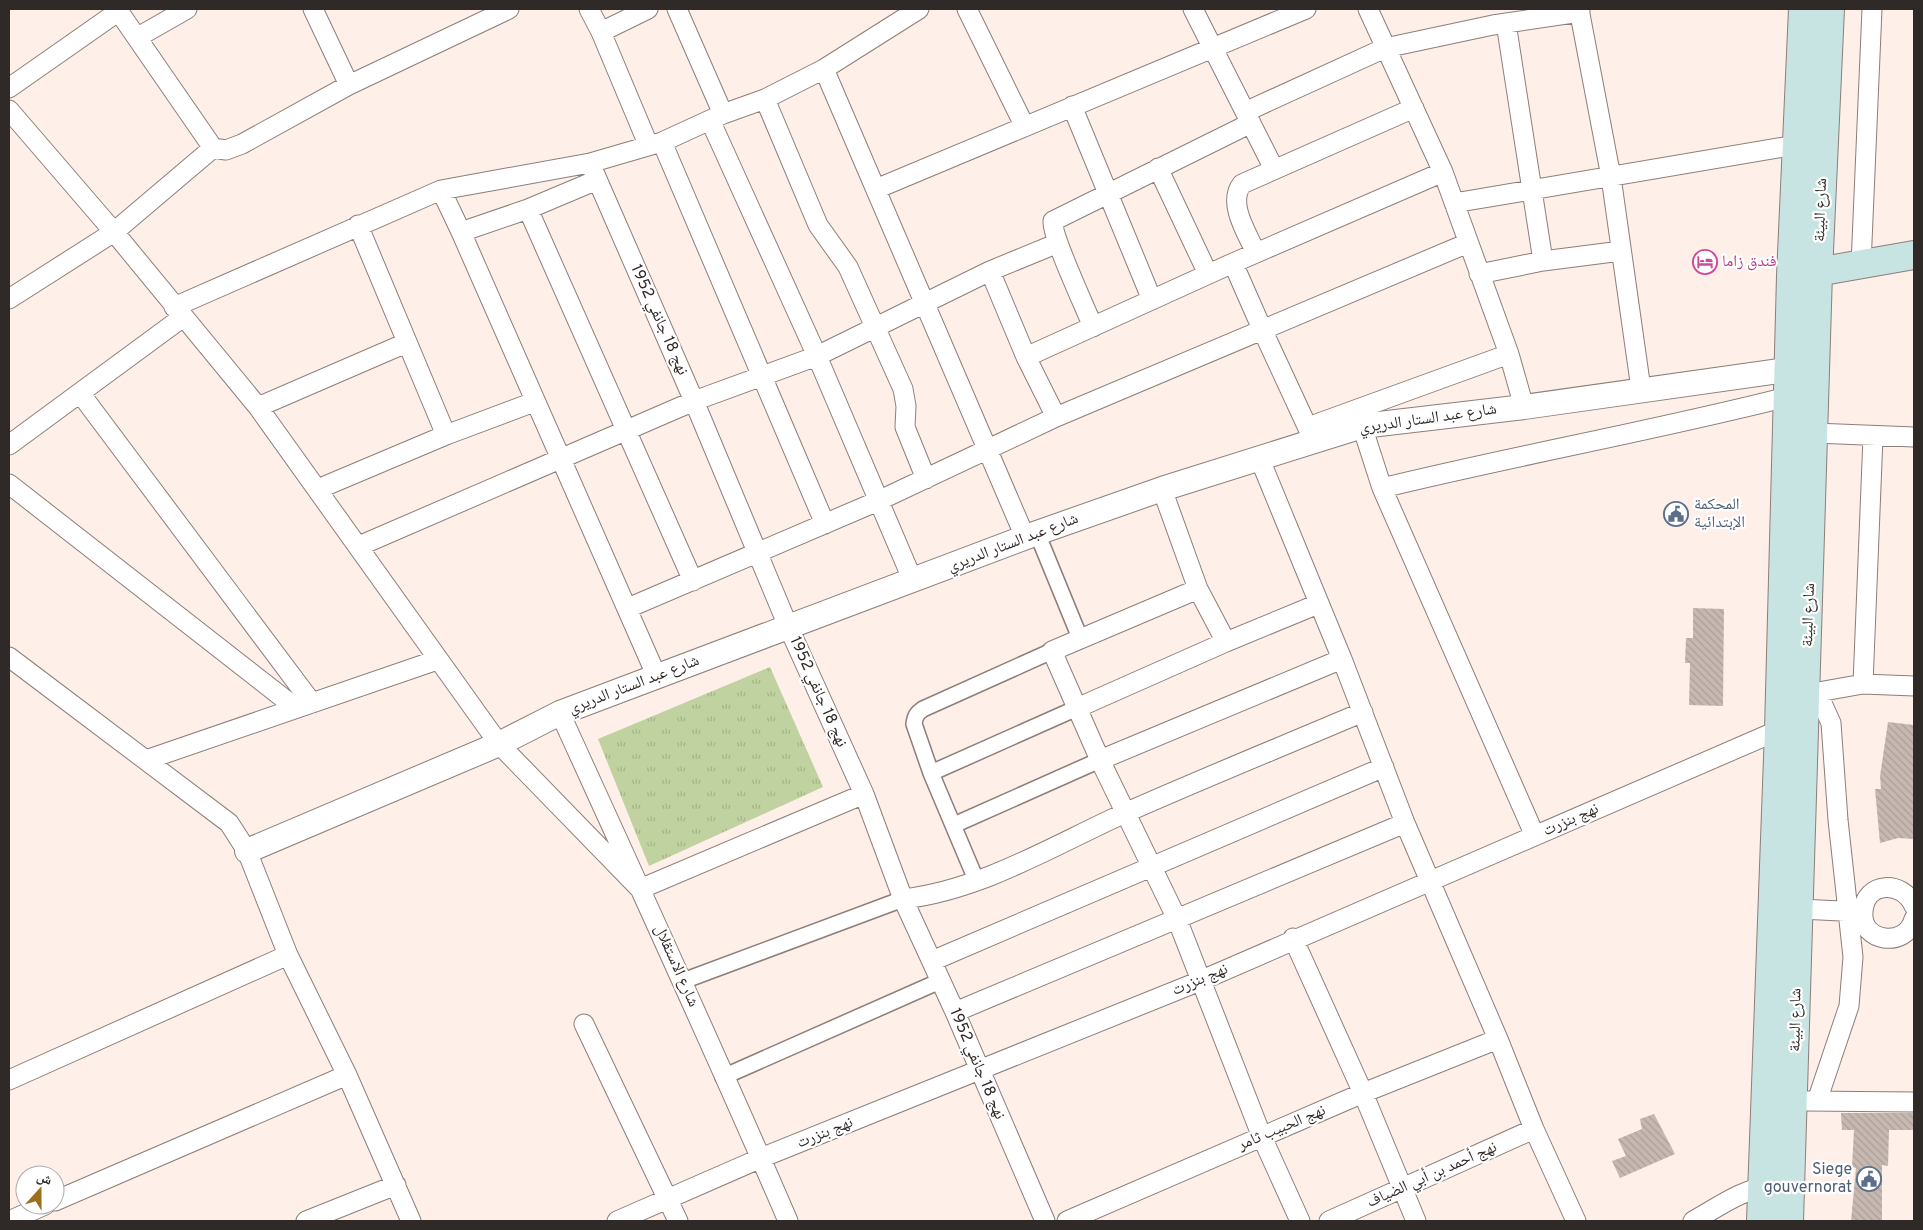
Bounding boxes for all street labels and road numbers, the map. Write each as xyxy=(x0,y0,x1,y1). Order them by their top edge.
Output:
street label: شارع البيئة xyxy=(1810,178,1832,242)
street label: نهج 18 جانفي 1952 xyxy=(625,261,692,379)
street label: شارع عبد الستار الدريري xyxy=(1358,399,1498,440)
street label: شارع عبد الستار الدريري xyxy=(945,509,1082,578)
street label: شارع البيئة xyxy=(1798,583,1820,647)
street label: نهج 18 جانفي 1952 xyxy=(784,633,851,751)
street label: شارع عبد الستار الدريري xyxy=(566,651,703,720)
street label: نهج بنزرت xyxy=(1540,799,1602,841)
street label: شارع الاستقلال xyxy=(649,922,703,1010)
street label: نهج بنزرت xyxy=(1169,959,1231,1001)
street label: شارع البيئة xyxy=(1785,988,1807,1052)
street label: نهج 18 جانفي 1952 xyxy=(944,1005,1009,1123)
street label: نهج الحبيب ثامر xyxy=(1234,1101,1329,1156)
street label: نهج بنزرت xyxy=(794,1113,856,1153)
street label: نهج أحمد بن أبي الضياف xyxy=(1364,1137,1501,1214)

